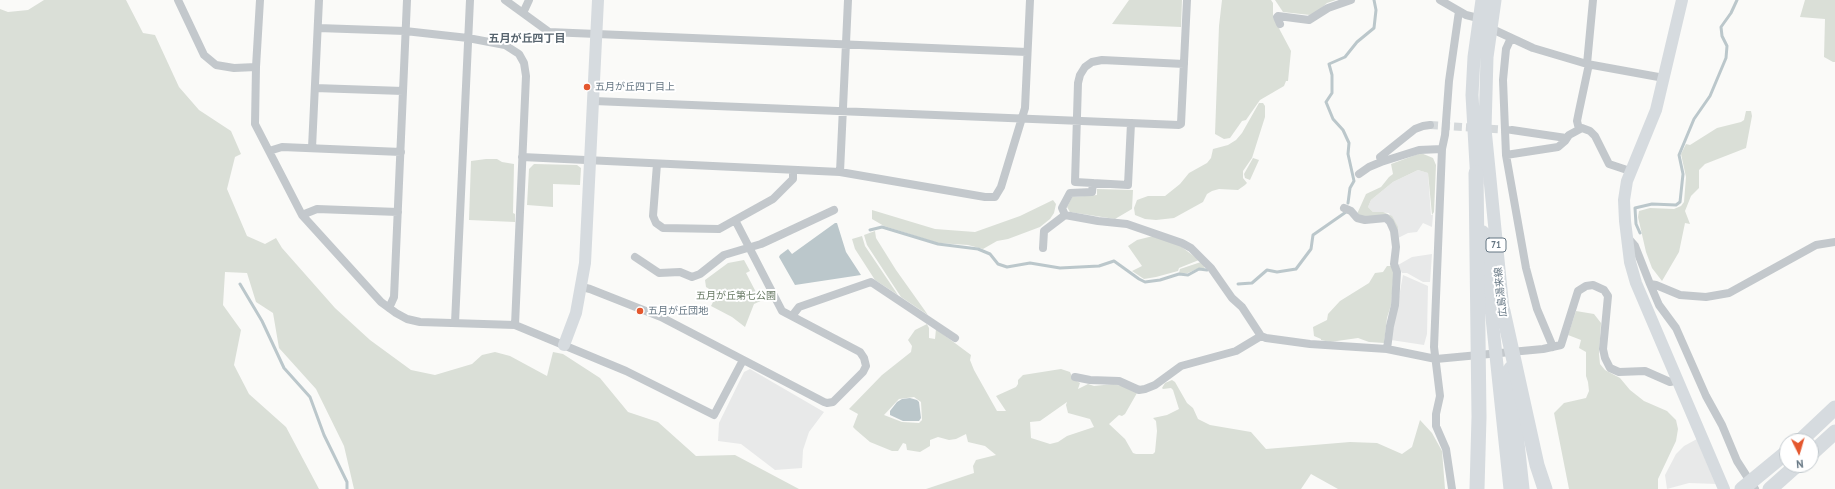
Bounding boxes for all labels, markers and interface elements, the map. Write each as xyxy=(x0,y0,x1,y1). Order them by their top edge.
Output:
district label: 五月が丘四丁目 xyxy=(489,32,565,46)
place label: 五月が丘四丁目上 xyxy=(595,81,675,93)
marker: 五月が丘四丁目上 xyxy=(582,82,592,92)
road number: 71 xyxy=(1486,238,1506,252)
street label: 広島湯来線 xyxy=(1492,267,1510,317)
park label: 五月が丘第七公園 xyxy=(696,290,776,302)
place label: 五月が丘団地 xyxy=(648,305,708,317)
marker: 五月が丘団地 xyxy=(635,306,645,316)
north arrow xyxy=(1779,433,1819,473)
text: N xyxy=(1796,457,1804,471)

